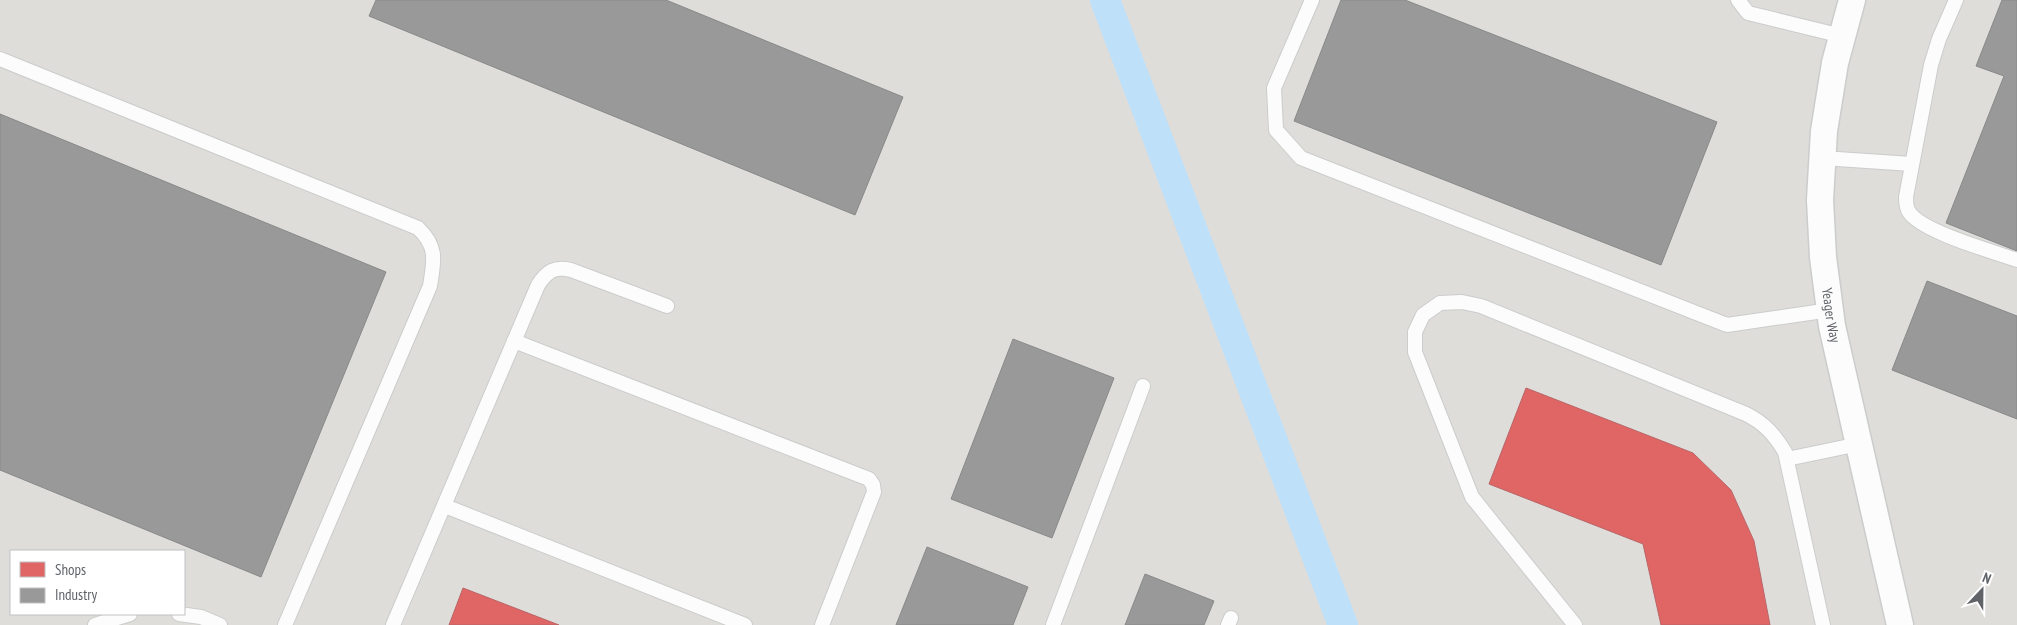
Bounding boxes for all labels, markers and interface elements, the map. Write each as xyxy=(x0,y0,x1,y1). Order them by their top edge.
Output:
street label: Yeager Way xyxy=(1818,287,1845,345)
legend xyxy=(10,550,185,615)
text: Shops xyxy=(55,560,86,579)
north arrow xyxy=(1957,565,2007,615)
text: N xyxy=(1980,568,1994,588)
text: Industry xyxy=(55,585,97,604)

